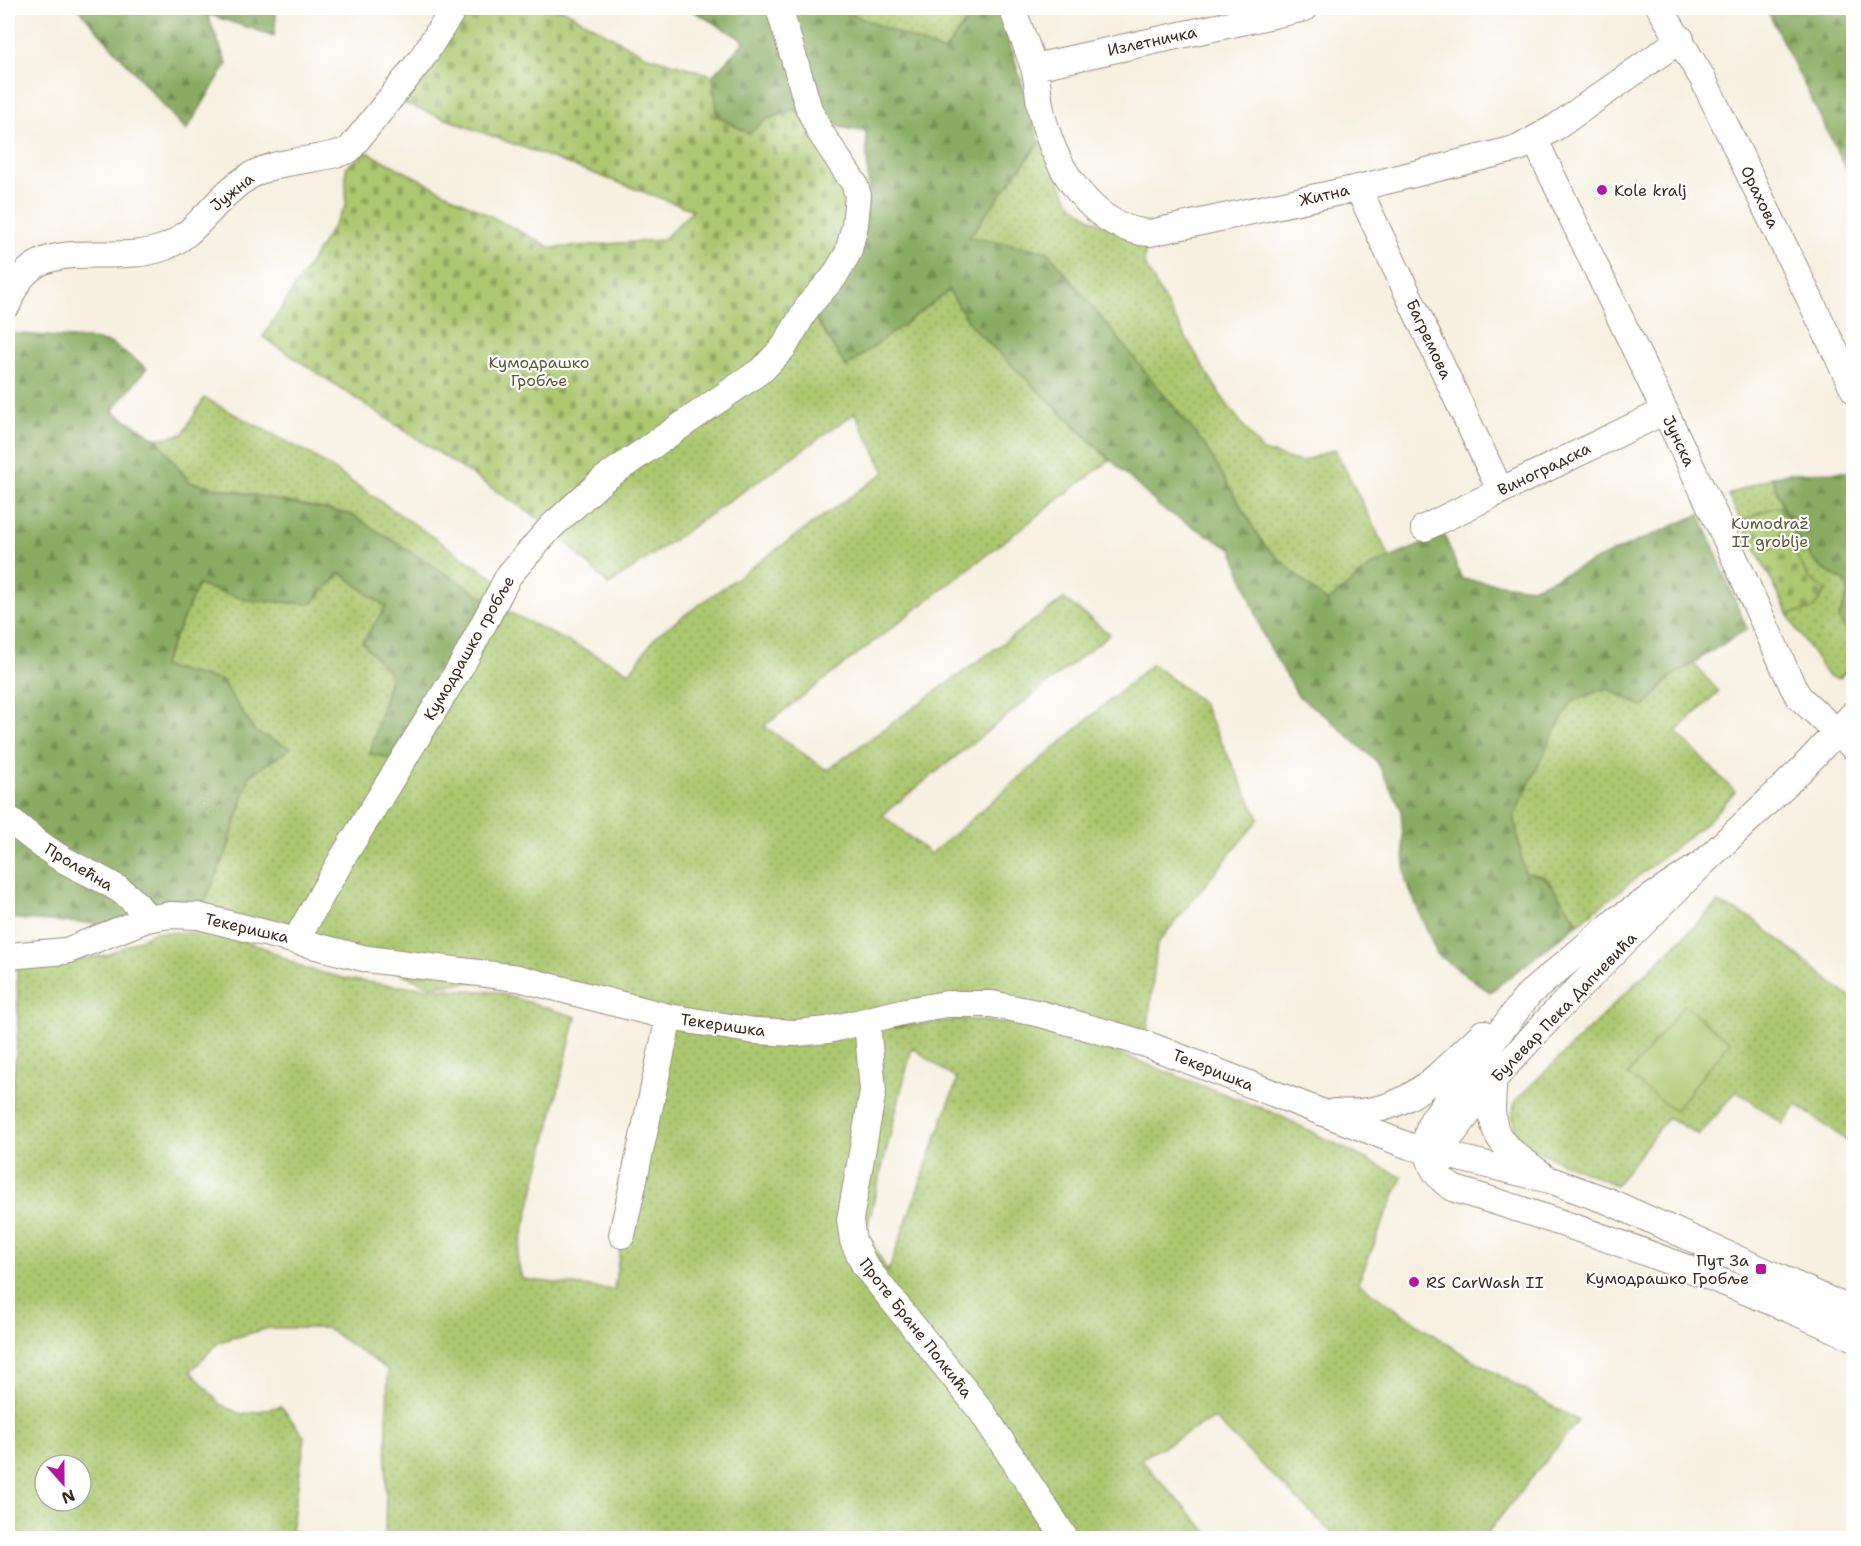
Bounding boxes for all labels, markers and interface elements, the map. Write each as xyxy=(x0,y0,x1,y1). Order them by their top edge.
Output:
street label: Излетничка xyxy=(1105,21,1199,61)
street label: Орахова xyxy=(1736,162,1784,232)
street label: Јужна xyxy=(206,168,258,216)
street label: Житна xyxy=(1297,179,1351,211)
place label: Kole kralj xyxy=(1614,180,1687,201)
marker: Kole kralj xyxy=(1595,183,1609,197)
street label: Багремова xyxy=(1401,296,1457,382)
park label: Кумодрашко Гробље xyxy=(488,352,590,391)
street label: Јунска xyxy=(1658,412,1700,470)
street label: Виноградска xyxy=(1494,437,1594,501)
park label: Kumodraž II groblje xyxy=(1731,513,1809,552)
street label: Кумодрашко гробље xyxy=(419,572,519,724)
street label: Пролећна xyxy=(41,838,117,896)
street label: Текеришка xyxy=(203,908,291,948)
street label: Булевар Пека Дапчевића xyxy=(1487,928,1641,1086)
street label: Текеришка xyxy=(679,1009,767,1041)
street label: Текеришка xyxy=(1169,1044,1257,1096)
place label: Пут За Кумодрашко Гробље xyxy=(1586,1250,1749,1289)
street label: Проте Бране Полкића xyxy=(855,1254,977,1402)
marker: Пут За Кумодрашко Гробље xyxy=(1754,1262,1768,1276)
place label: RS CarWash II xyxy=(1426,1272,1544,1293)
marker: RS CarWash II xyxy=(1407,1275,1421,1289)
north arrow xyxy=(33,1453,93,1513)
text: N xyxy=(59,1484,78,1509)

